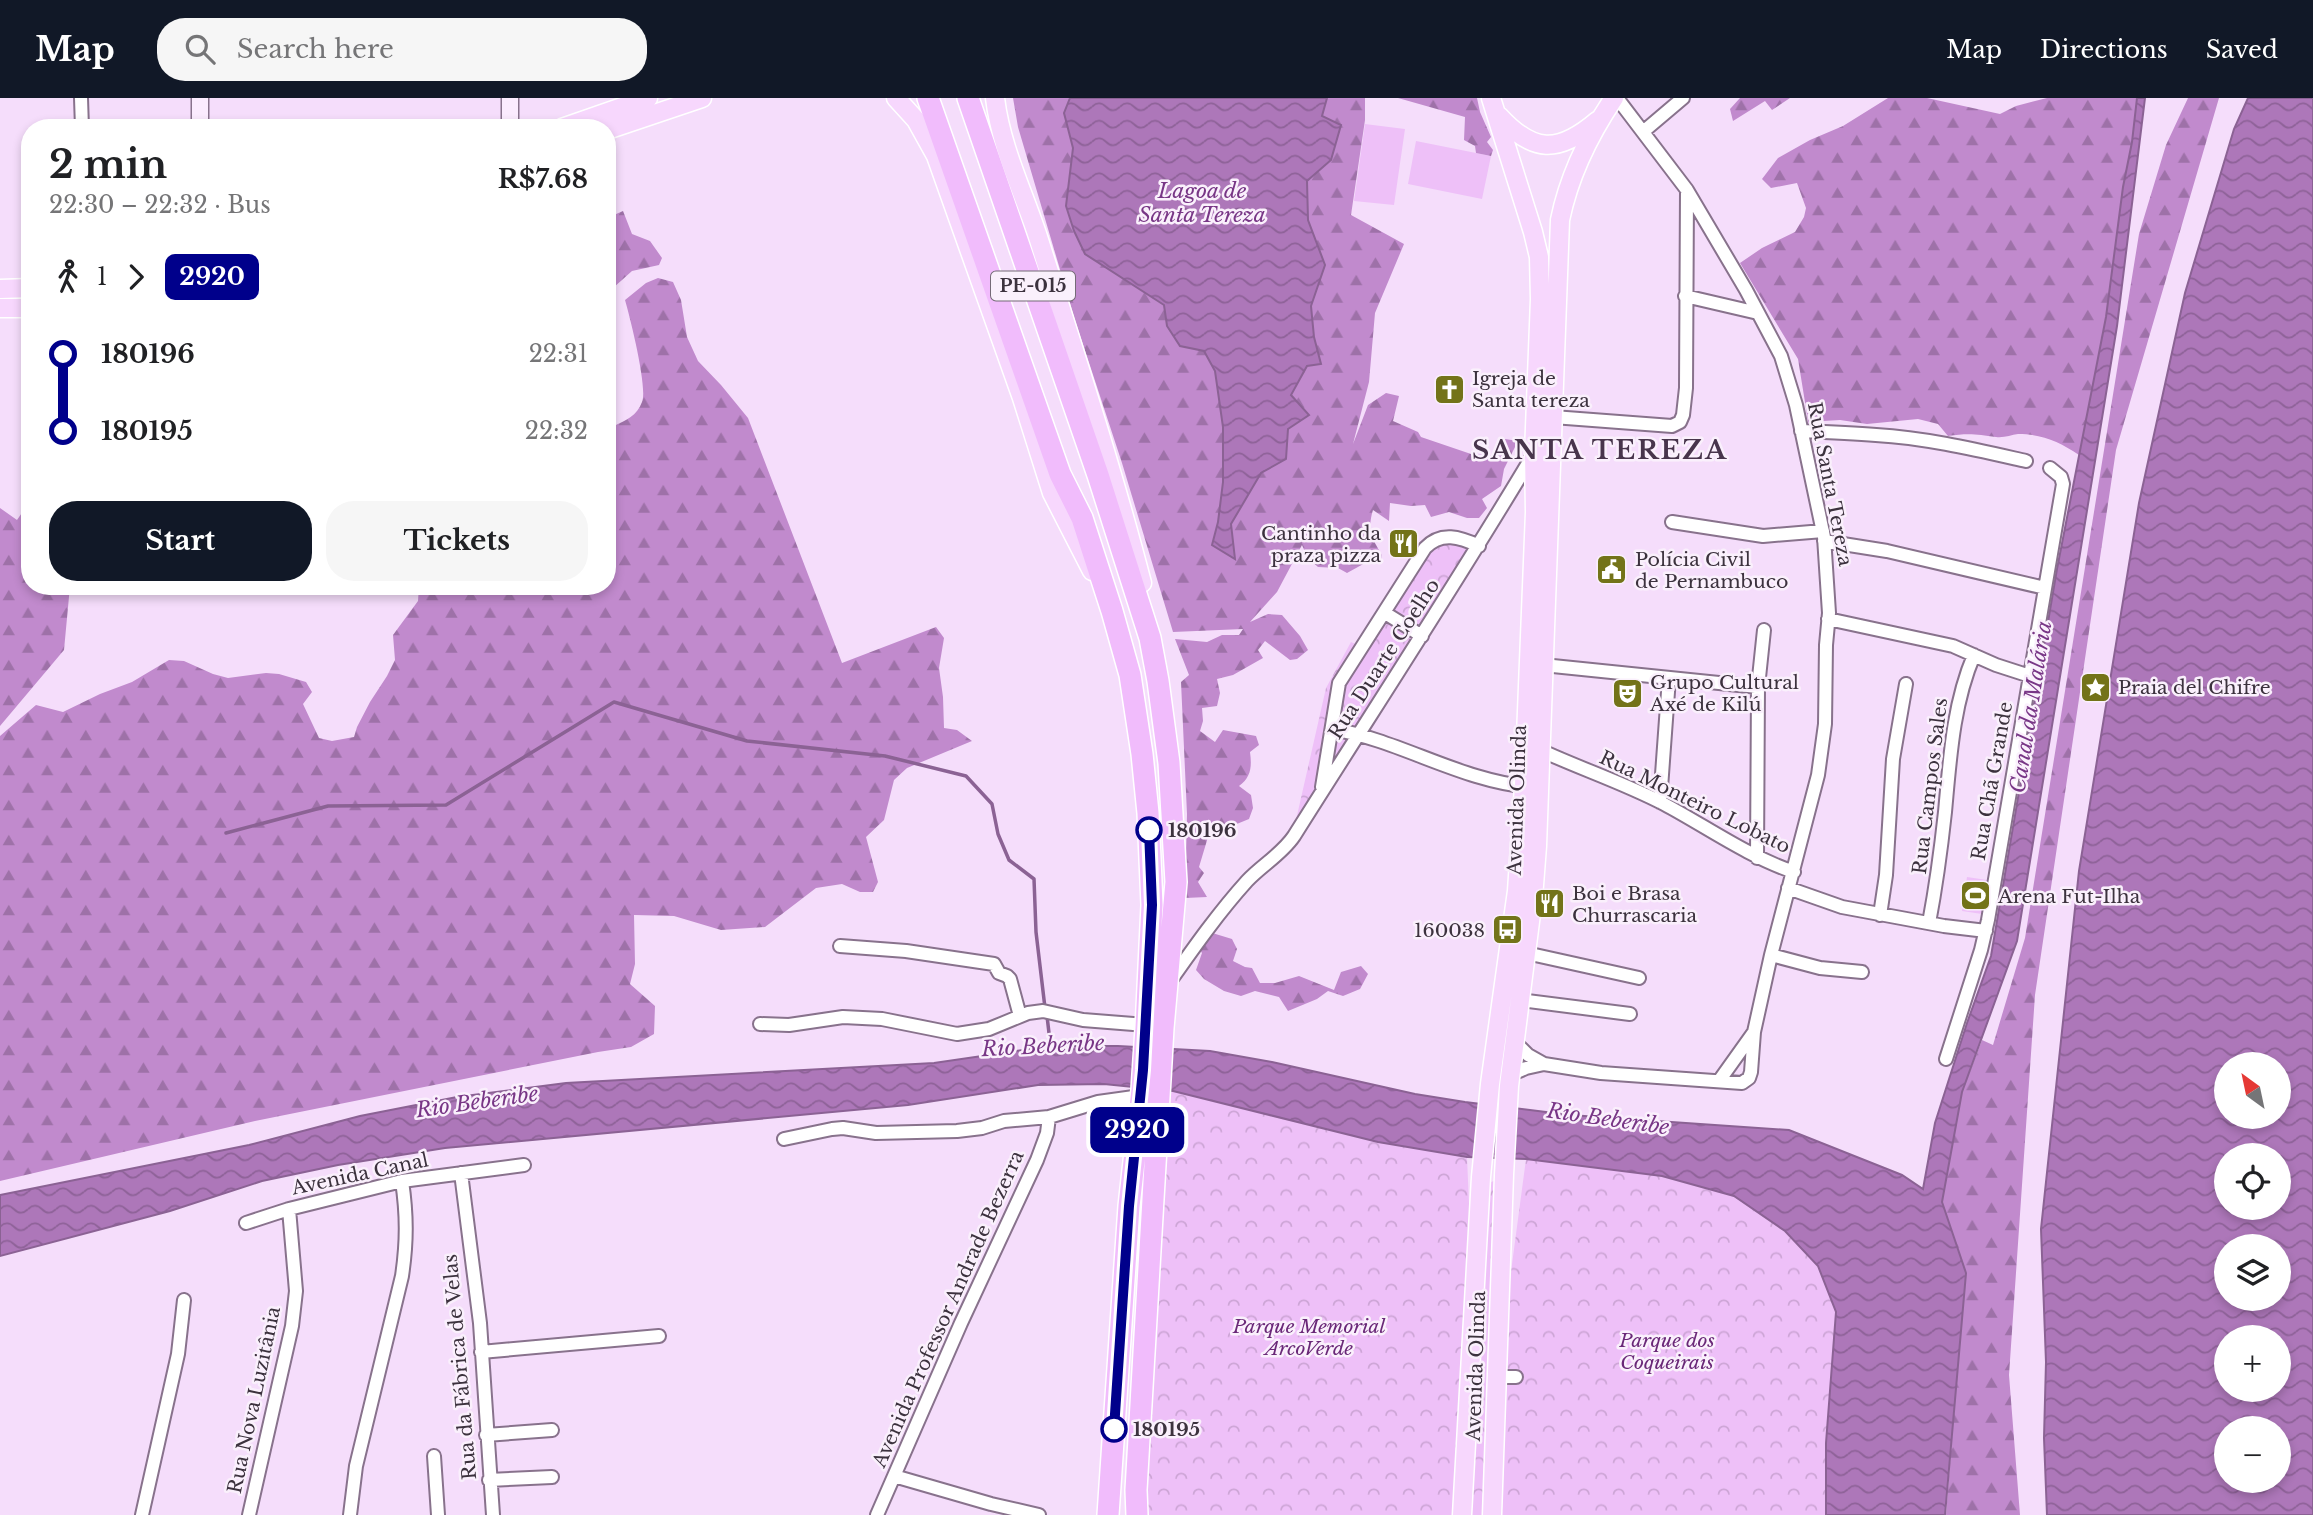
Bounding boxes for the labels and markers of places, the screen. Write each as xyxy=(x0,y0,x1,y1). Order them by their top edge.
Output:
place label: Igreja de Santa tereza xyxy=(1472,367,1590,412)
church icon: Igreja de Santa tereza xyxy=(1432,372,1466,406)
place label: Cantinho da praza pizza xyxy=(1261,522,1381,567)
restaurant icon: Cantinho da praza pizza xyxy=(1387,527,1421,561)
place label: Polícia Civil de Pernambuco xyxy=(1635,548,1788,593)
public building icon: Polícia Civil de Pernambuco xyxy=(1595,553,1629,587)
place icon: Praia del Chifre xyxy=(2078,670,2112,704)
place label: Grupo Cultural Axé de Kilú xyxy=(1649,671,1799,716)
theatre icon: Grupo Cultural Axé de Kilú xyxy=(1610,676,1644,710)
place label: Praia del Chifre xyxy=(2118,676,2271,699)
marker: 180196 xyxy=(1136,817,1162,843)
place label: 180196 xyxy=(1168,819,1237,842)
sports icon: Arena Fut-Ilha xyxy=(1958,879,1992,913)
place label: Boi e Brasa Churrascaria xyxy=(1572,882,1698,927)
place label: Arena Fut-Ilha xyxy=(1997,885,2141,908)
restaurant icon: Boi e Brasa Churrascaria xyxy=(1532,887,1566,921)
bus stop icon: 160038 xyxy=(1491,913,1525,947)
place label: 160038 xyxy=(1414,919,1485,942)
marker: 180195 xyxy=(1101,1416,1127,1442)
place label: 180195 xyxy=(1133,1418,1200,1441)

